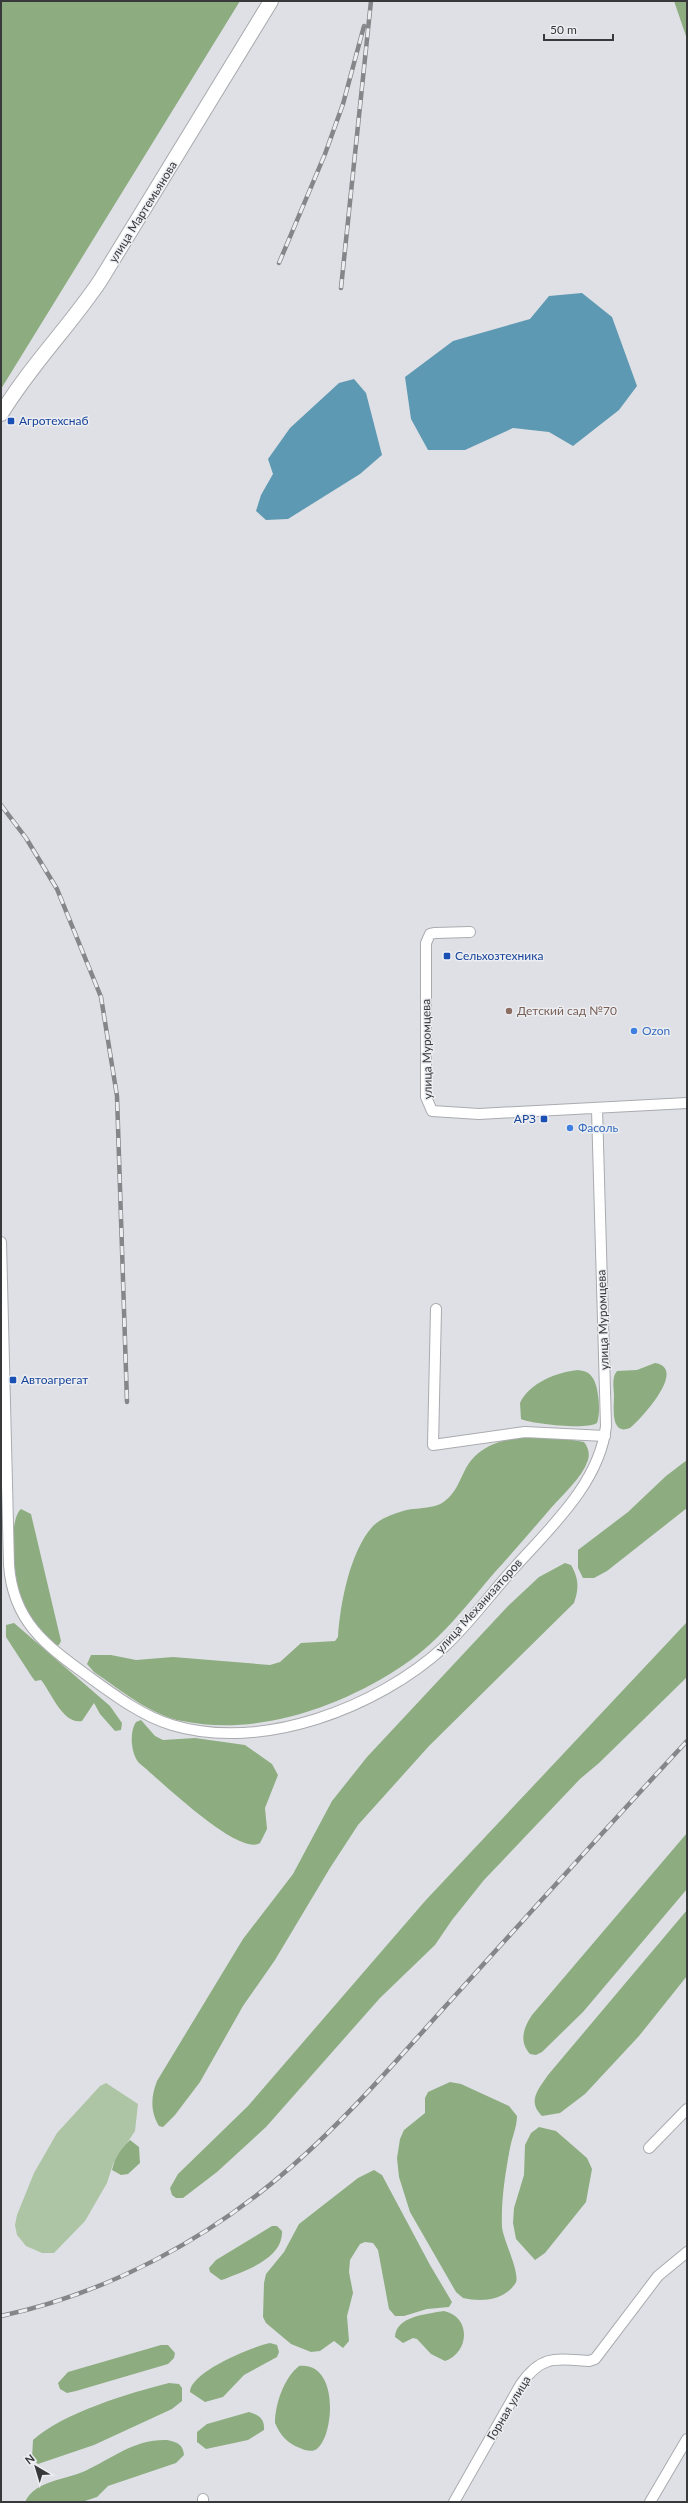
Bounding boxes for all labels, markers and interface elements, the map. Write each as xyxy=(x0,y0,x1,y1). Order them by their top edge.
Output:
scale bar xyxy=(544,16,613,42)
text: 50 m xyxy=(550,22,577,37)
street label: улица Мартемьянова xyxy=(105,158,180,265)
place label: Агротехснаб xyxy=(19,413,89,428)
marker: Агротехснаб xyxy=(6,416,16,426)
place label: Сельхозтехника xyxy=(455,948,543,963)
marker: Сельхозтехника xyxy=(442,951,452,961)
street label: улица Муромцева xyxy=(418,999,435,1099)
place label: Детский сад №70 xyxy=(517,1003,617,1018)
marker: Детский сад №70 xyxy=(504,1006,514,1016)
place label: Ozon xyxy=(642,1023,670,1038)
marker: Ozon xyxy=(629,1026,639,1036)
place label: АРЗ xyxy=(514,1111,536,1126)
marker: АРЗ xyxy=(539,1114,549,1124)
place label: Фасоль xyxy=(578,1120,618,1135)
marker: Фасоль xyxy=(565,1123,575,1133)
street label: улица Муромцева xyxy=(593,1270,612,1370)
place label: Автоагрегат xyxy=(21,1372,88,1387)
marker: Автоагрегат xyxy=(8,1375,18,1385)
street label: улица Механизаторов xyxy=(432,1555,525,1656)
street label: Горная улица xyxy=(484,2373,534,2443)
north arrow xyxy=(16,2447,56,2487)
text: N xyxy=(22,2451,37,2466)

